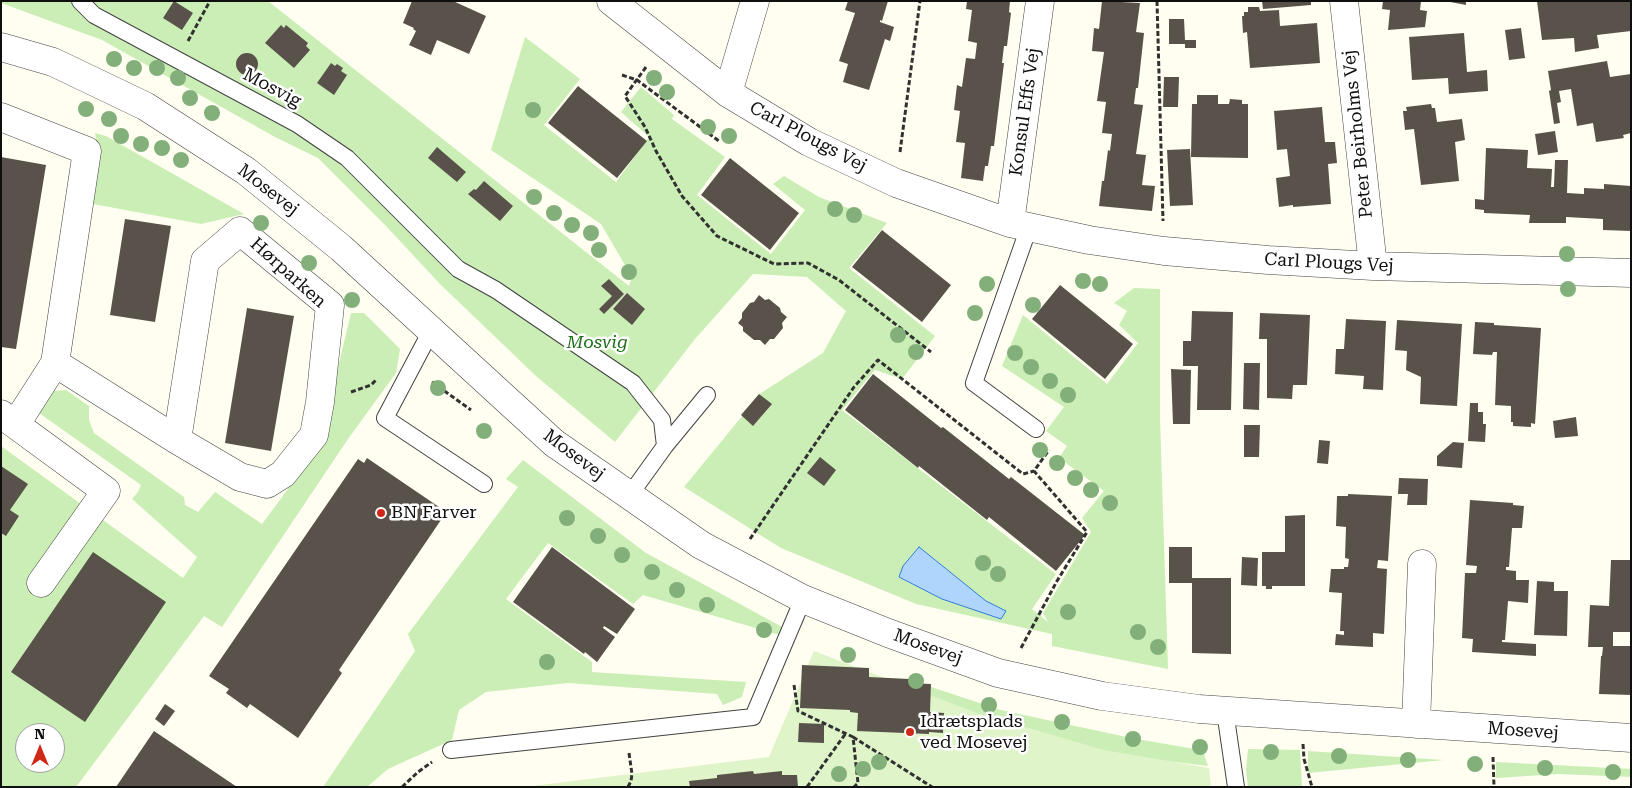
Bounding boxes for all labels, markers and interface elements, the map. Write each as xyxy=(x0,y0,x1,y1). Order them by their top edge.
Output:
street label: Konsul Effs Vej xyxy=(1005,46,1045,178)
street label: Peter Beirholms Vej xyxy=(1338,49,1378,219)
street label: Mosvig xyxy=(239,64,305,112)
street label: Carl Plougs Vej xyxy=(746,97,870,177)
street label: Mosevej xyxy=(233,159,303,221)
street label: Hørparken xyxy=(246,233,330,313)
street label: Carl Plougs Vej xyxy=(1264,249,1394,277)
park label: Mosvig xyxy=(566,332,628,354)
street label: Mosevej xyxy=(539,425,609,485)
place label: BN Farver xyxy=(391,502,477,524)
marker: BN Farver xyxy=(375,507,387,519)
street label: Mosevej xyxy=(891,625,965,669)
place label: Idrætsplads ved Mosevej xyxy=(920,711,1028,754)
street label: Mosevej xyxy=(1487,718,1559,744)
north arrow xyxy=(15,723,65,773)
text: N xyxy=(35,726,45,742)
marker: Idrætsplads ved Mosevej xyxy=(904,726,916,738)

